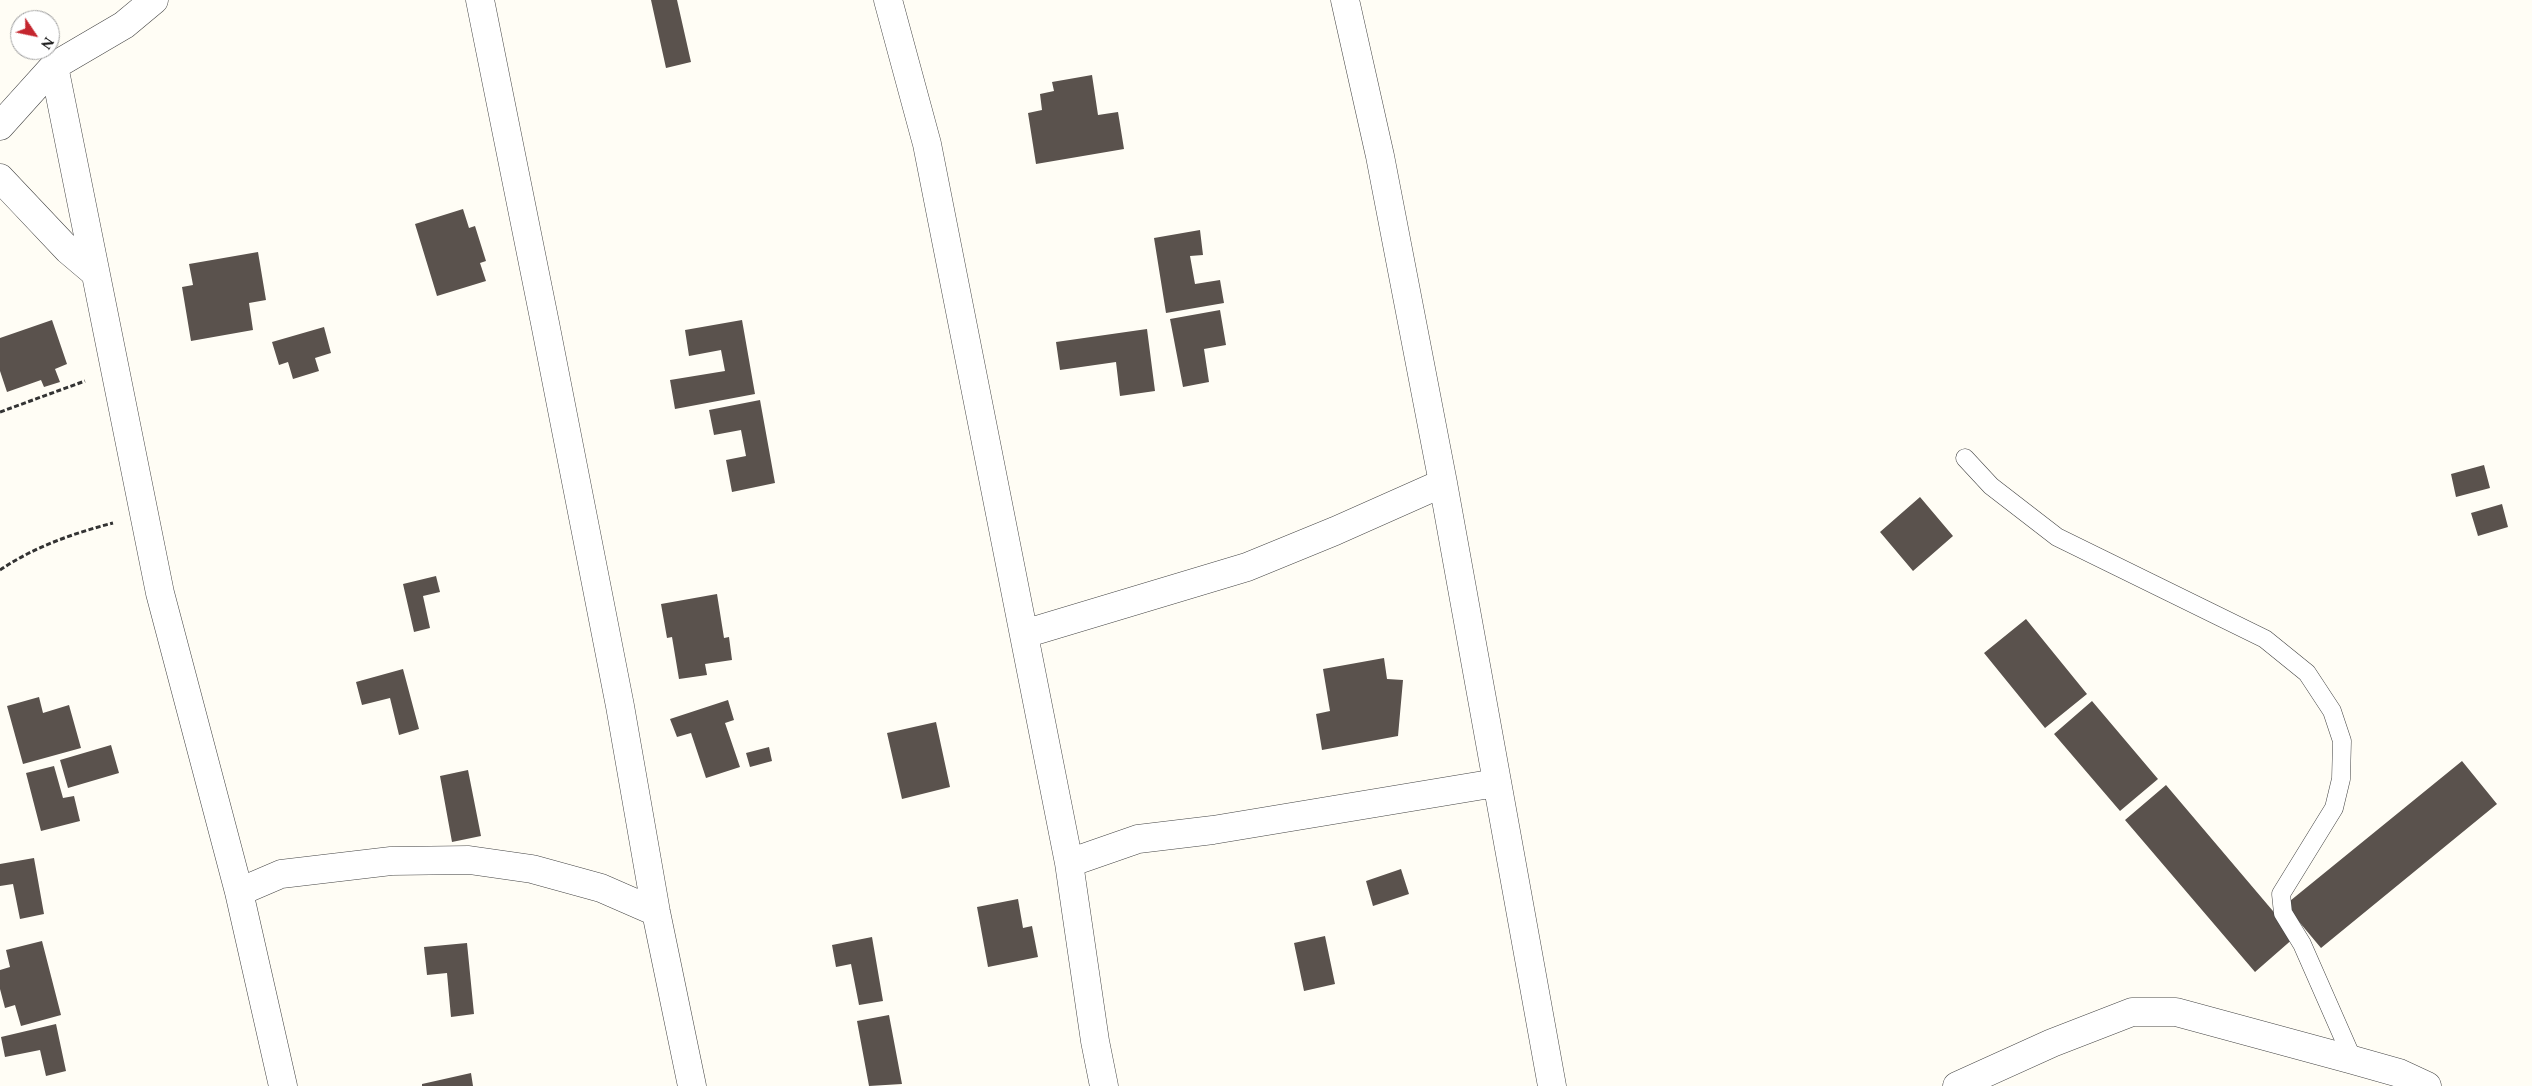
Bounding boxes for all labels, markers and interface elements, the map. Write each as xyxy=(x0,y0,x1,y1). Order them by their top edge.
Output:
north arrow xyxy=(10,10,60,60)
text: N xyxy=(35,32,59,54)

